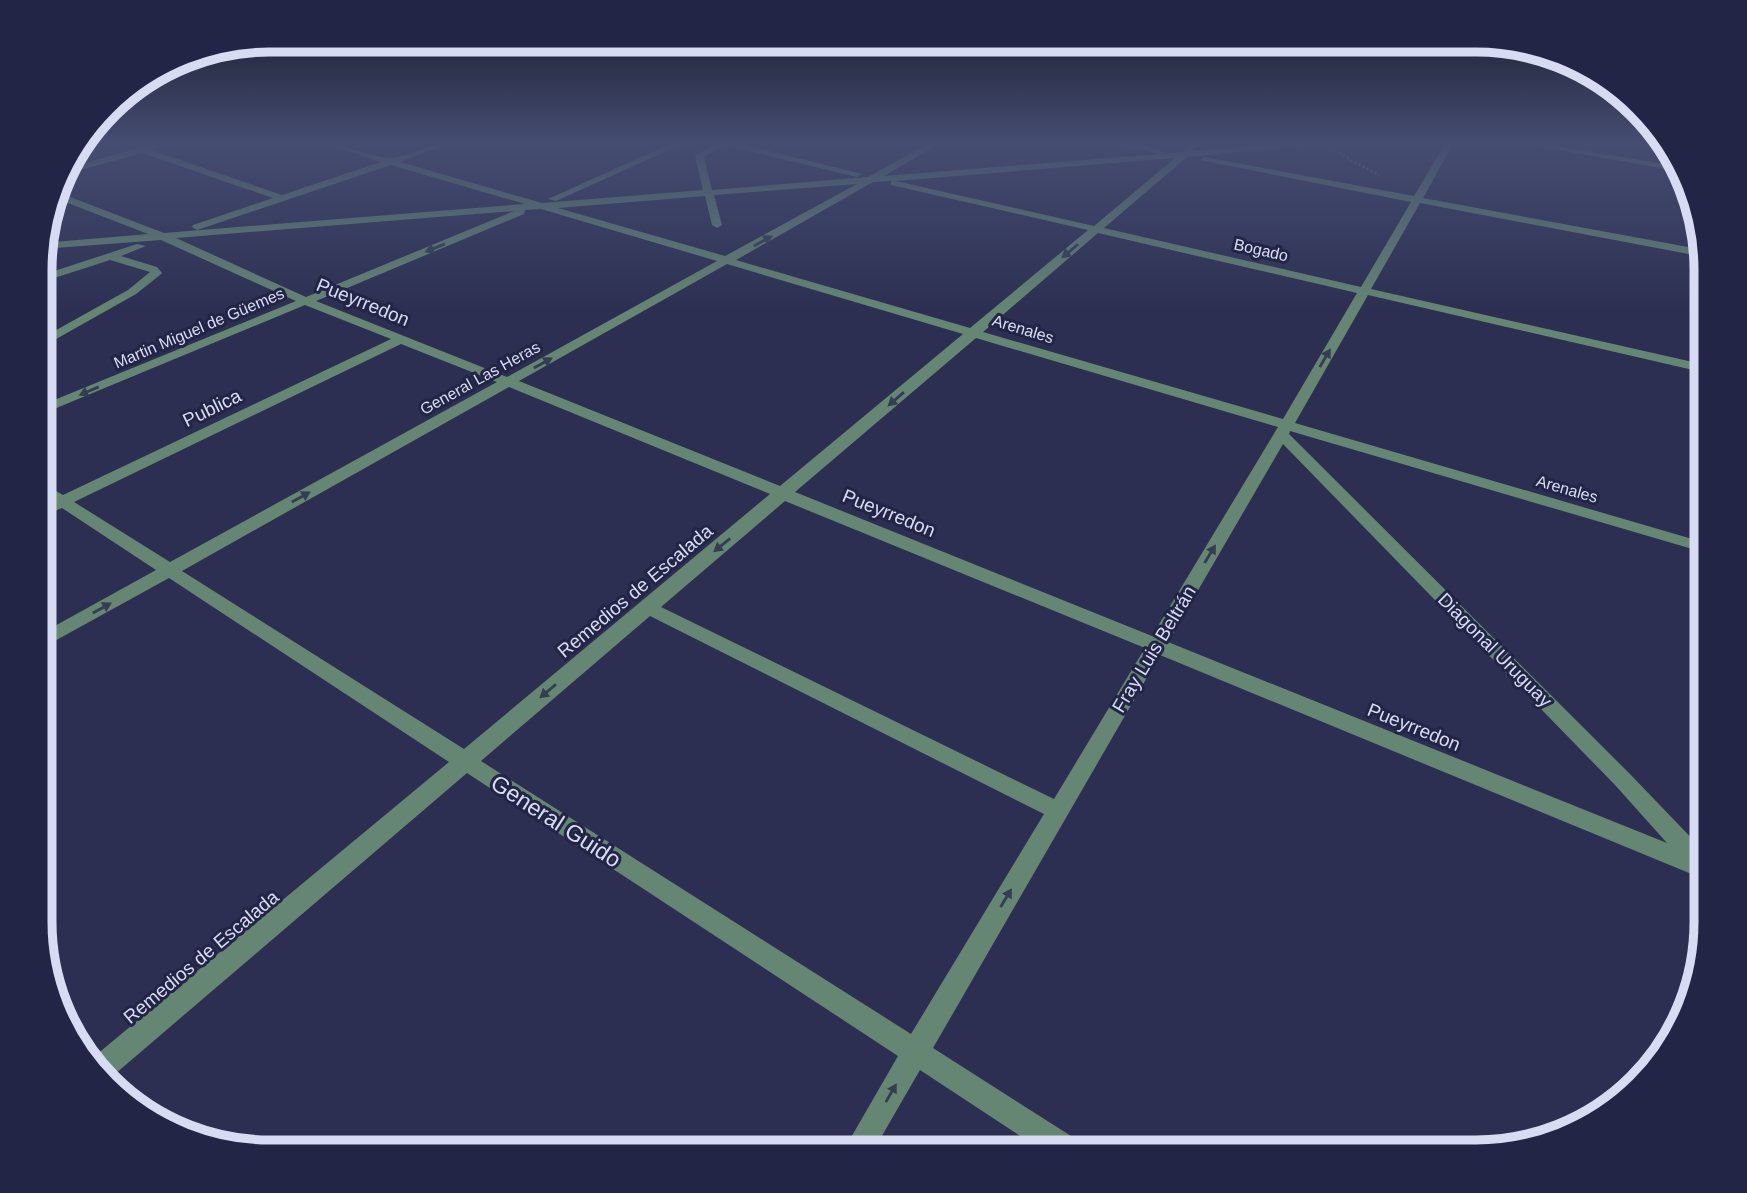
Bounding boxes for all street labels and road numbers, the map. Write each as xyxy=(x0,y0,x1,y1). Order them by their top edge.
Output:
street label: Bogado xyxy=(1232,236,1290,265)
street label: Pueyrredon xyxy=(314,274,412,330)
street label: Martin Miguel de Güemes xyxy=(111,284,287,372)
street label: Arenales xyxy=(990,312,1056,346)
street label: General Las Heras xyxy=(417,338,543,418)
street label: Publica xyxy=(179,385,245,431)
street label: Arenales xyxy=(1534,472,1600,506)
street label: Pueyrredon xyxy=(840,485,938,541)
street label: Remedios de Escalada xyxy=(553,520,717,662)
street label: Fray Luis Beltrán xyxy=(1108,582,1200,716)
street label: Diagonal Uruguay xyxy=(1434,589,1557,712)
street label: Pueyrredon xyxy=(1365,699,1463,755)
street label: General Guido xyxy=(486,769,626,873)
street label: Remedios de Escalada xyxy=(119,886,283,1028)

